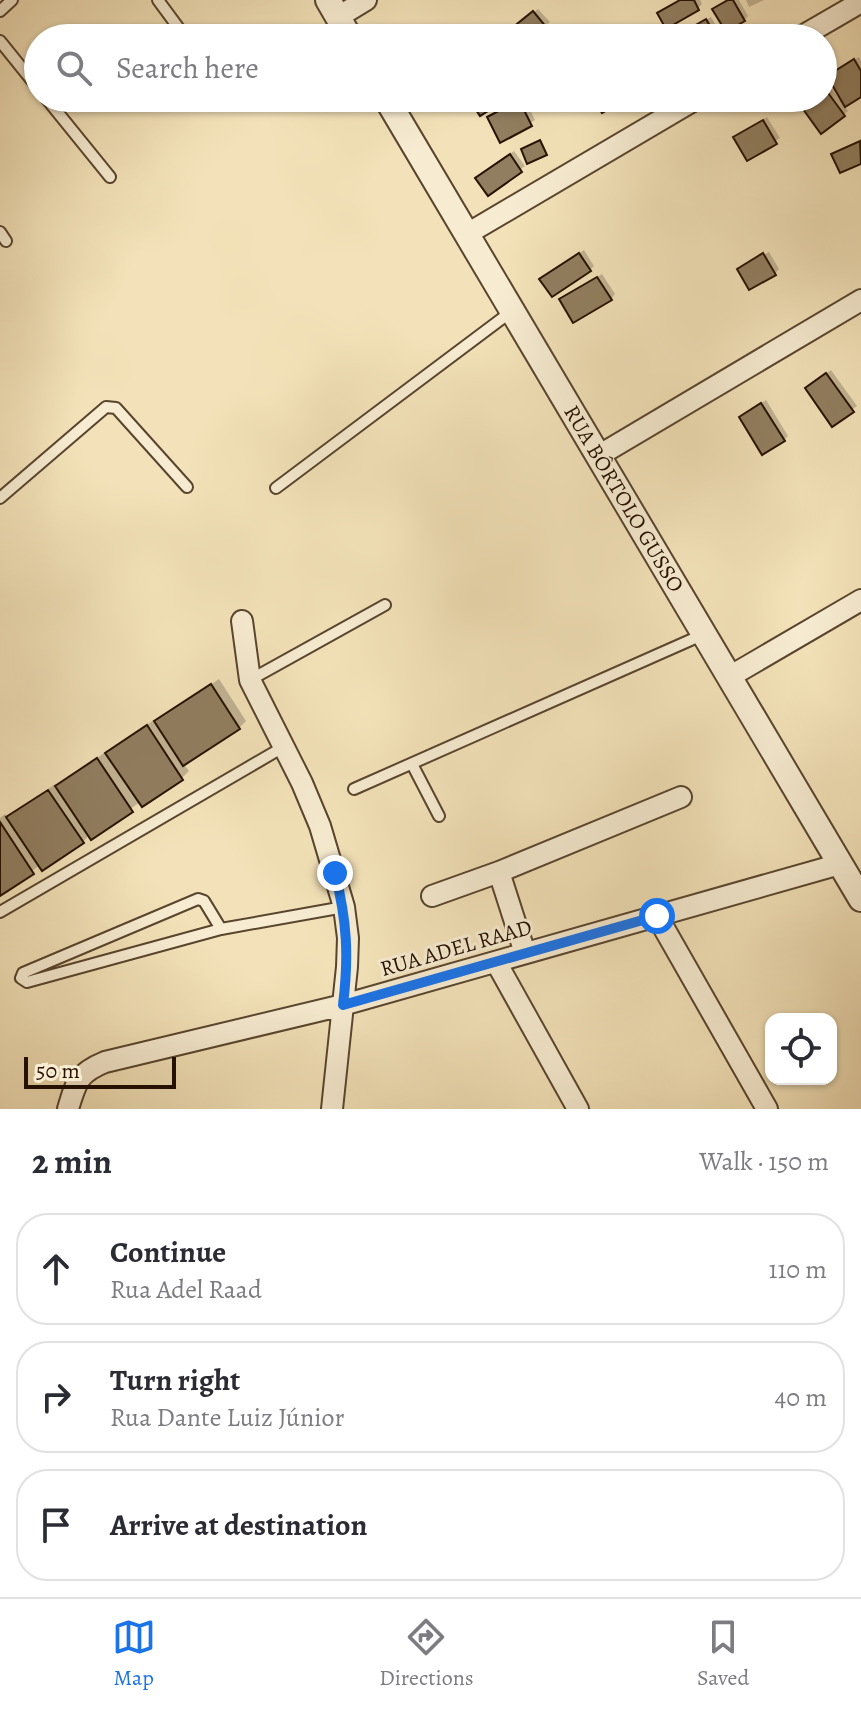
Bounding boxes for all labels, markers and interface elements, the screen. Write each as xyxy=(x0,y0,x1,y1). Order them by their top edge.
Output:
search box xyxy=(24,24,837,112)
icon: search xyxy=(52,46,96,90)
text: Search here xyxy=(116,48,259,88)
street label: RUA BÔRTOLO GUSSO xyxy=(557,400,691,598)
route end xyxy=(317,855,353,891)
route start xyxy=(639,898,675,934)
street label: RUA ADEL RAAD xyxy=(377,912,535,984)
map controls xyxy=(765,1013,837,1085)
button: locate xyxy=(765,1013,837,1085)
scale bar xyxy=(24,1053,176,1089)
text: 50 m xyxy=(36,1056,80,1086)
text: 2 min xyxy=(32,1138,112,1185)
text: Walk · 150 m xyxy=(699,1144,829,1179)
text: Continue xyxy=(110,1232,226,1272)
icon: ahead xyxy=(34,1247,78,1291)
text: 110 m xyxy=(769,1252,827,1287)
text: Rua Adel Raad xyxy=(110,1272,262,1307)
text: Turn right xyxy=(110,1360,240,1400)
icon: right xyxy=(34,1375,78,1419)
text: 40 m xyxy=(775,1380,827,1415)
text: Rua Dante Luiz Júnior xyxy=(110,1400,344,1435)
icon: arrive xyxy=(34,1503,78,1547)
text: Arrive at destination xyxy=(110,1505,367,1545)
tab: Map xyxy=(112,1615,156,1693)
tab: Directions xyxy=(379,1615,474,1693)
tab: Saved xyxy=(697,1615,749,1693)

